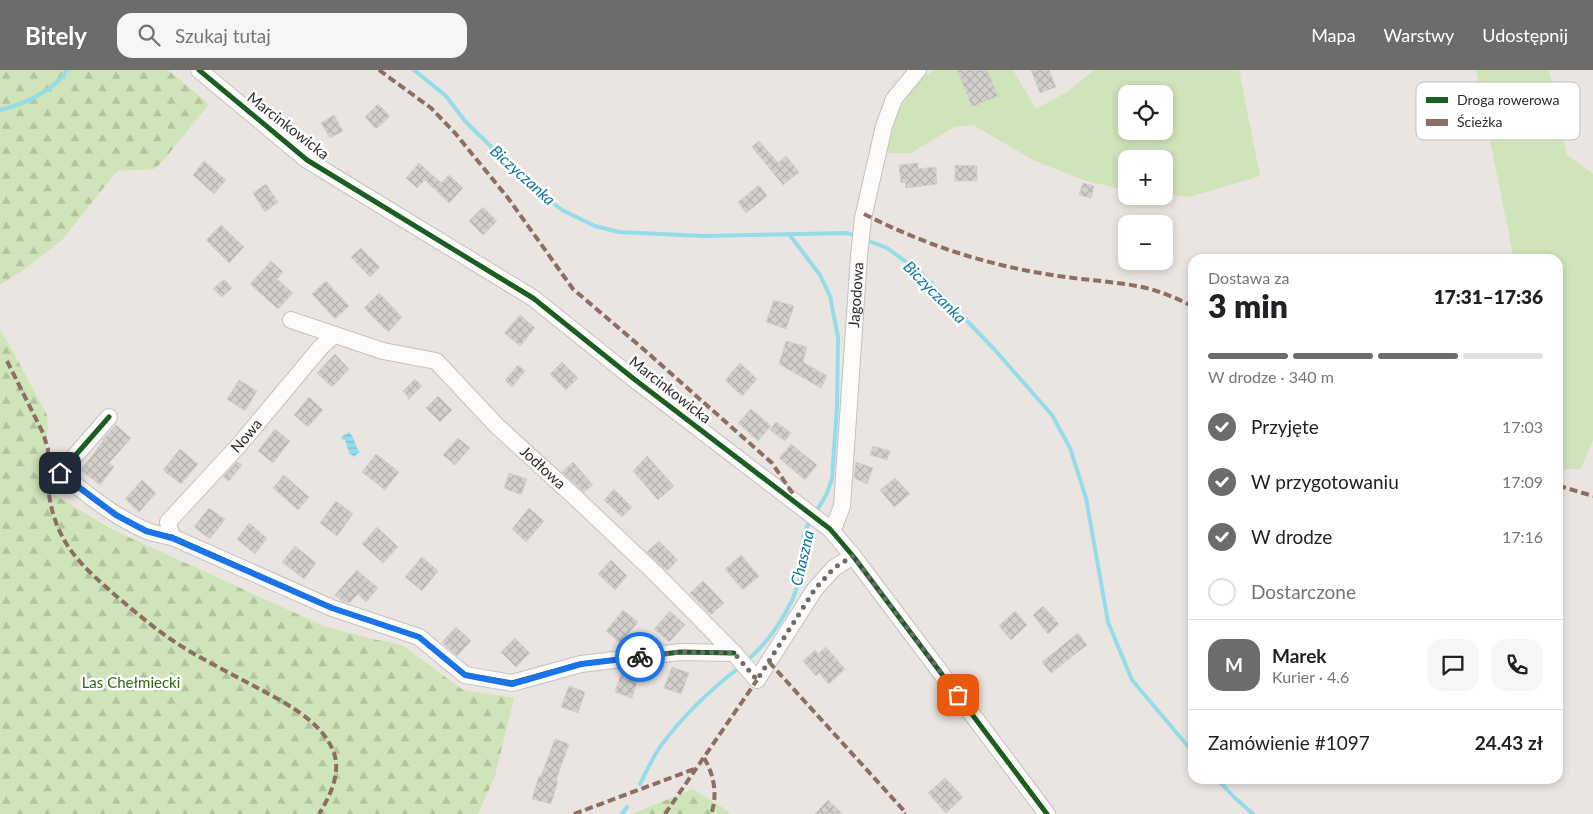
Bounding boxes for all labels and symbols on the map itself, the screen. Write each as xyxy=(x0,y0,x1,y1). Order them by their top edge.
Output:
legend xyxy=(1416,82,1580,140)
street label: Marcinkowicka xyxy=(244,88,333,163)
text: Droga rowerowa xyxy=(1457,91,1560,108)
text: Ścieżka xyxy=(1457,113,1502,130)
water label: Biczyczanka xyxy=(487,141,560,209)
water label: Biczyczanka xyxy=(900,256,971,327)
street label: Jagodowa xyxy=(844,261,867,328)
street label: Marcinkowicka xyxy=(626,352,715,427)
street label: Nowa xyxy=(226,415,265,456)
street label: Jodłowa xyxy=(517,442,570,492)
pin xyxy=(39,452,81,494)
water label: Chaszna xyxy=(786,528,817,588)
courier xyxy=(615,632,665,682)
park label: Las Chełmiecki xyxy=(82,673,180,691)
pin xyxy=(937,674,979,716)

